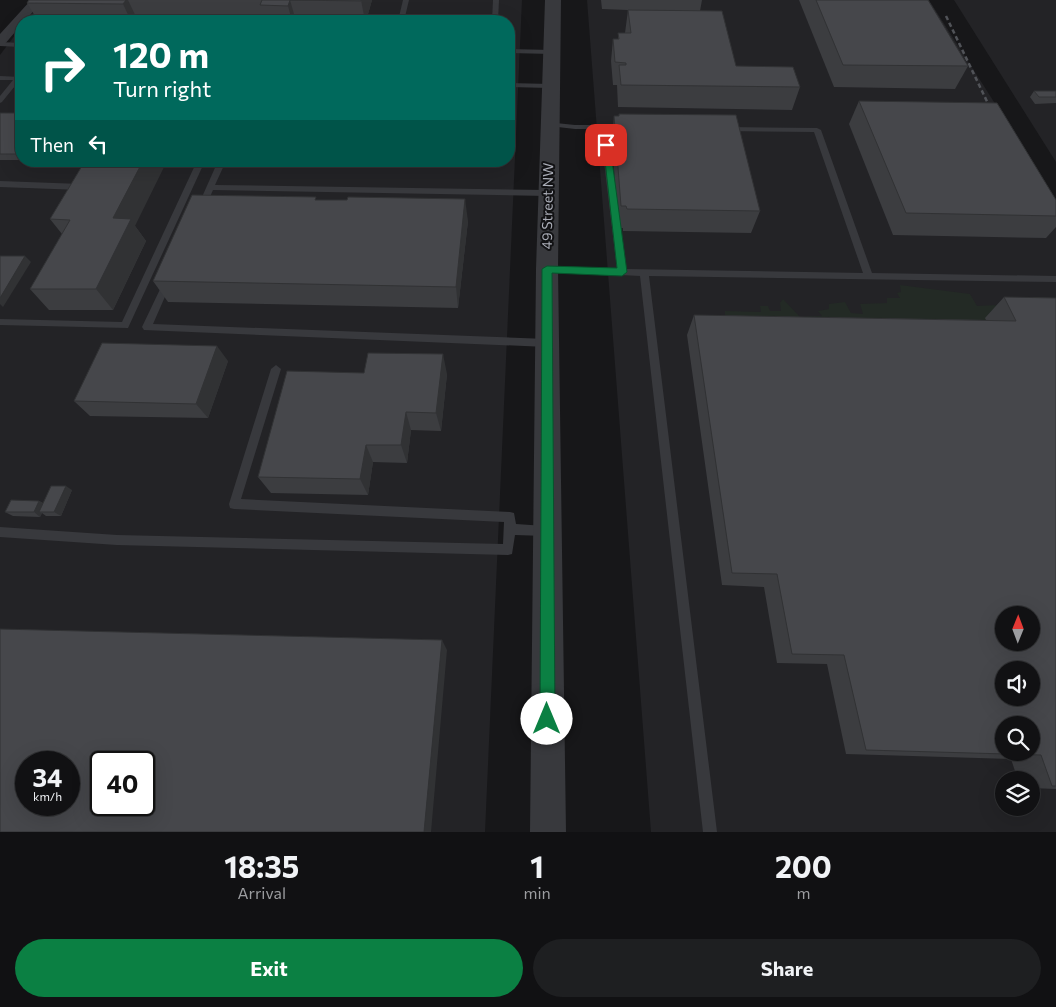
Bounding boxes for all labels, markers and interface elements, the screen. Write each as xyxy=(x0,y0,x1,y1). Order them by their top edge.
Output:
text: 120 m xyxy=(113,32,209,75)
icon: right xyxy=(30,35,95,100)
text: Turn right xyxy=(113,75,211,102)
pin xyxy=(585,124,627,166)
icon: left xyxy=(84,130,112,158)
icon: arrive xyxy=(592,131,620,159)
text: Then xyxy=(30,133,74,156)
street label: 49 Street NW xyxy=(538,163,556,249)
north arrow xyxy=(995,606,1040,651)
map controls xyxy=(995,606,1040,816)
button: sound xyxy=(995,661,1040,706)
position arrow xyxy=(520,692,572,744)
button: search xyxy=(995,716,1040,761)
speed limit sign: 40 xyxy=(90,751,155,816)
text: 34 xyxy=(33,762,62,792)
button: layers xyxy=(995,771,1040,816)
text: km/h xyxy=(33,789,62,803)
text: 18:35 xyxy=(224,847,299,884)
text: 1 xyxy=(530,847,544,884)
text: 200 xyxy=(775,847,832,884)
text: Arrival xyxy=(238,883,286,902)
text: min xyxy=(524,883,551,902)
text: m xyxy=(796,883,810,902)
button: Exit xyxy=(15,939,523,997)
button: Share xyxy=(533,939,1041,997)

